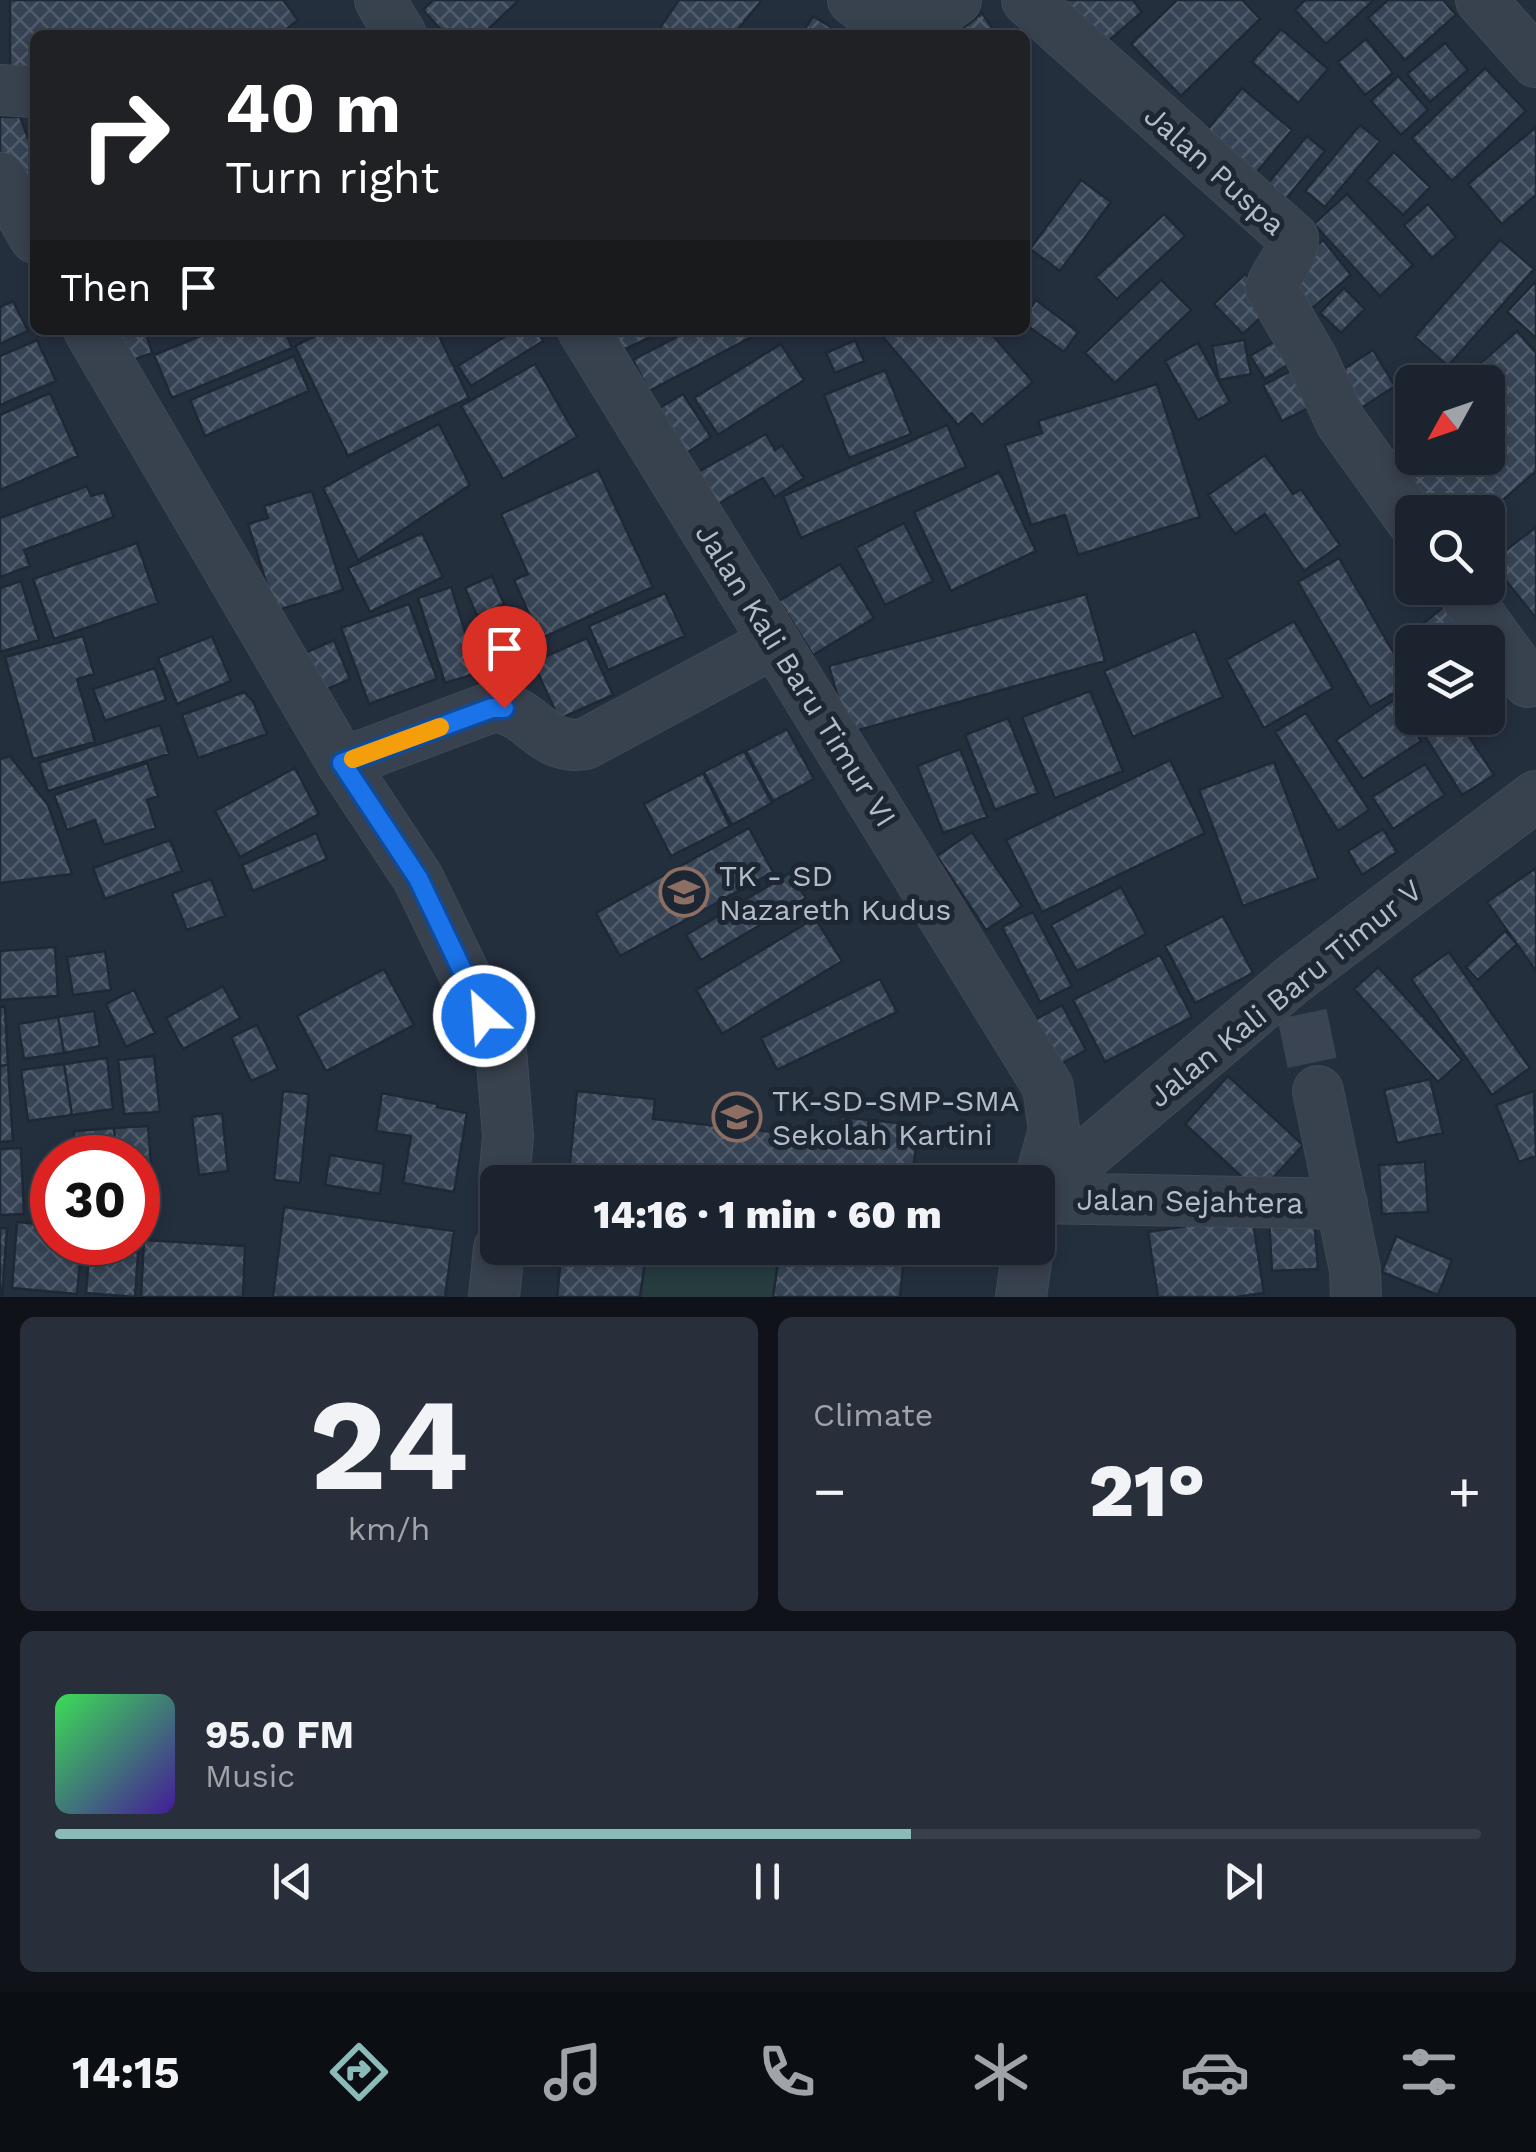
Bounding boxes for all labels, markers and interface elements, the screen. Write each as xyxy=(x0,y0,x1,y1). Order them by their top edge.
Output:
text: 40 m xyxy=(225,67,401,149)
icon: right xyxy=(60,70,190,200)
street label: Jalan Puspa xyxy=(1138,98,1292,242)
text: Turn right xyxy=(225,151,439,204)
icon: arrive xyxy=(171,260,226,315)
text: Then xyxy=(60,266,151,310)
north arrow xyxy=(1395,365,1505,475)
map controls xyxy=(1395,365,1505,735)
button: search xyxy=(1395,495,1505,605)
street label: Jalan Kali Baru Timur VI xyxy=(688,517,904,833)
pin xyxy=(462,606,547,709)
icon: arrive xyxy=(477,621,532,676)
button: layers xyxy=(1395,625,1505,735)
place label: TK - SD Nazareth Kudus xyxy=(719,858,951,927)
school or university icon: TK - SD Nazareth Kudus xyxy=(658,866,710,918)
street label: Jalan Kali Baru Timur V xyxy=(1141,872,1429,1114)
position arrow xyxy=(432,964,536,1068)
place label: TK-SD-SMP-SMA Sekolah Kartini xyxy=(772,1083,1020,1152)
school or university icon: TK-SD-SMP-SMA Sekolah Kartini xyxy=(711,1091,763,1143)
speed limit sign: 30 xyxy=(30,1135,160,1265)
street label: Jalan Sejahtera xyxy=(1076,1182,1304,1220)
text: 14:16 · 1 min · 60 m xyxy=(593,1193,942,1237)
text: 24 xyxy=(309,1368,469,1521)
text: Climate xyxy=(813,1396,933,1434)
text: 21° xyxy=(1089,1446,1205,1534)
text: − xyxy=(813,1459,846,1523)
text: + xyxy=(1448,1459,1481,1523)
text: km/h xyxy=(348,1510,430,1548)
text: 95.0 FM xyxy=(205,1713,354,1757)
text: Music xyxy=(205,1757,295,1795)
icon: previous xyxy=(265,1854,320,1909)
icon: pause xyxy=(740,1854,795,1909)
icon: next xyxy=(1216,1854,1271,1909)
icon: directions xyxy=(324,2037,394,2107)
icon: music xyxy=(538,2037,608,2107)
icon: phone xyxy=(752,2037,822,2107)
icon: climate xyxy=(966,2037,1036,2107)
icon: car xyxy=(1180,2037,1250,2107)
icon: filters xyxy=(1394,2037,1464,2107)
text: 14:15 xyxy=(72,2046,180,2099)

